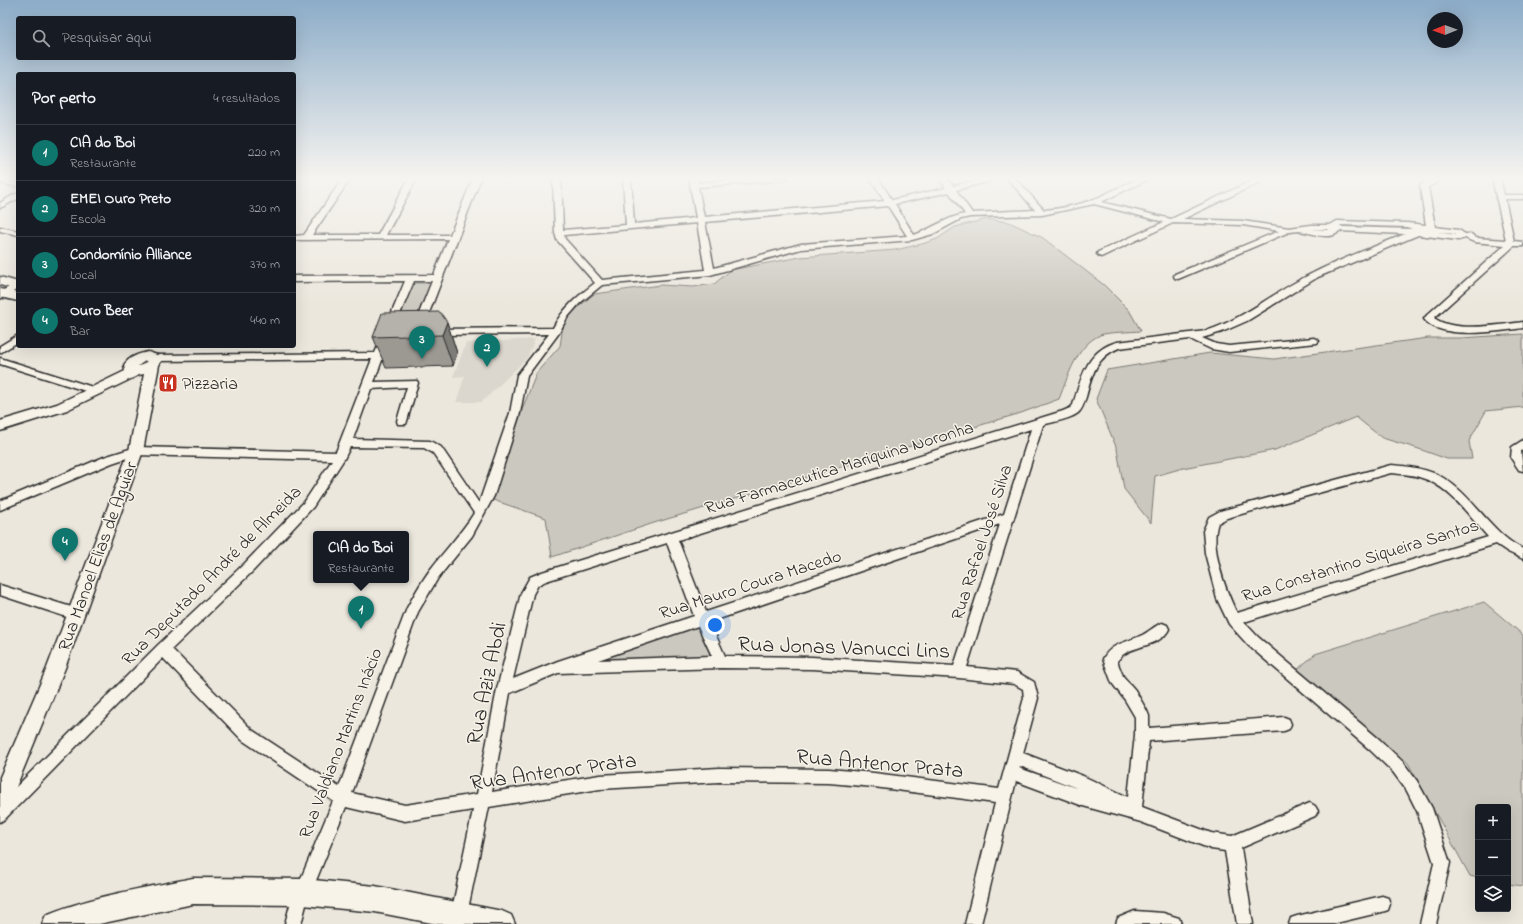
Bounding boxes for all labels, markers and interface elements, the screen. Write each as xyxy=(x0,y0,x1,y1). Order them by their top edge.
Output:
north arrow xyxy=(1427,12,1463,48)
search box xyxy=(16,16,296,60)
icon: search xyxy=(30,27,52,49)
text: Pesquisar aqui xyxy=(62,27,151,49)
text: Por perto xyxy=(32,86,96,111)
text: 4 resultados xyxy=(213,89,280,108)
text: CIA do Boi xyxy=(70,132,135,154)
text: 1 xyxy=(43,143,47,162)
text: 220 m xyxy=(248,143,280,162)
text: Restaurante xyxy=(70,154,136,173)
text: EMEI Ouro Preto xyxy=(70,188,171,210)
text: 2 xyxy=(42,199,48,218)
text: 320 m xyxy=(249,199,280,218)
text: Escola xyxy=(70,210,106,229)
text: Condomínio Alliance xyxy=(70,244,192,266)
text: 3 xyxy=(42,255,48,274)
text: 370 m xyxy=(250,255,280,274)
text: Local xyxy=(70,266,97,285)
text: Ouro Beer xyxy=(70,300,133,322)
text: 4 xyxy=(42,311,48,330)
text: 440 m xyxy=(250,311,280,330)
text: Bar xyxy=(70,322,90,341)
pin: 3 xyxy=(409,326,435,359)
pin: 2 xyxy=(474,334,500,367)
restaurant icon: Pizzaria xyxy=(157,372,179,394)
place label: Pizzaria xyxy=(182,372,238,398)
street label: Rua Farmaceutica Mariquina Noronha xyxy=(702,416,977,522)
street label: Rua Manoel Elias de Aguiar xyxy=(52,458,146,655)
street label: Rua Rafael José Silva xyxy=(945,462,1020,624)
street label: Rua Deputado André de Almeida xyxy=(116,480,308,672)
street label: Rua Constantino Siqueira Santos xyxy=(1239,513,1482,610)
pin: 4 xyxy=(52,528,78,561)
popup xyxy=(313,531,409,583)
text: CIA do Boi xyxy=(328,537,393,559)
street label: Rua Mauro Coura Macedo xyxy=(656,544,845,628)
text: Restaurante xyxy=(328,559,394,578)
pin: 1 xyxy=(348,596,374,629)
your location xyxy=(705,615,725,635)
street label: Rua Aziz Abdi xyxy=(459,619,517,748)
street label: Rua Jonas Vanucci Lins xyxy=(737,629,951,669)
street label: Rua Valdiano Martins Inácio xyxy=(293,645,390,843)
street label: Rua Antenor Prata xyxy=(795,742,965,788)
street label: Rua Antenor Prata xyxy=(468,745,639,800)
map controls xyxy=(1475,804,1511,912)
button: + xyxy=(1475,804,1511,840)
button: − xyxy=(1475,840,1511,876)
button: layers xyxy=(1475,876,1511,912)

